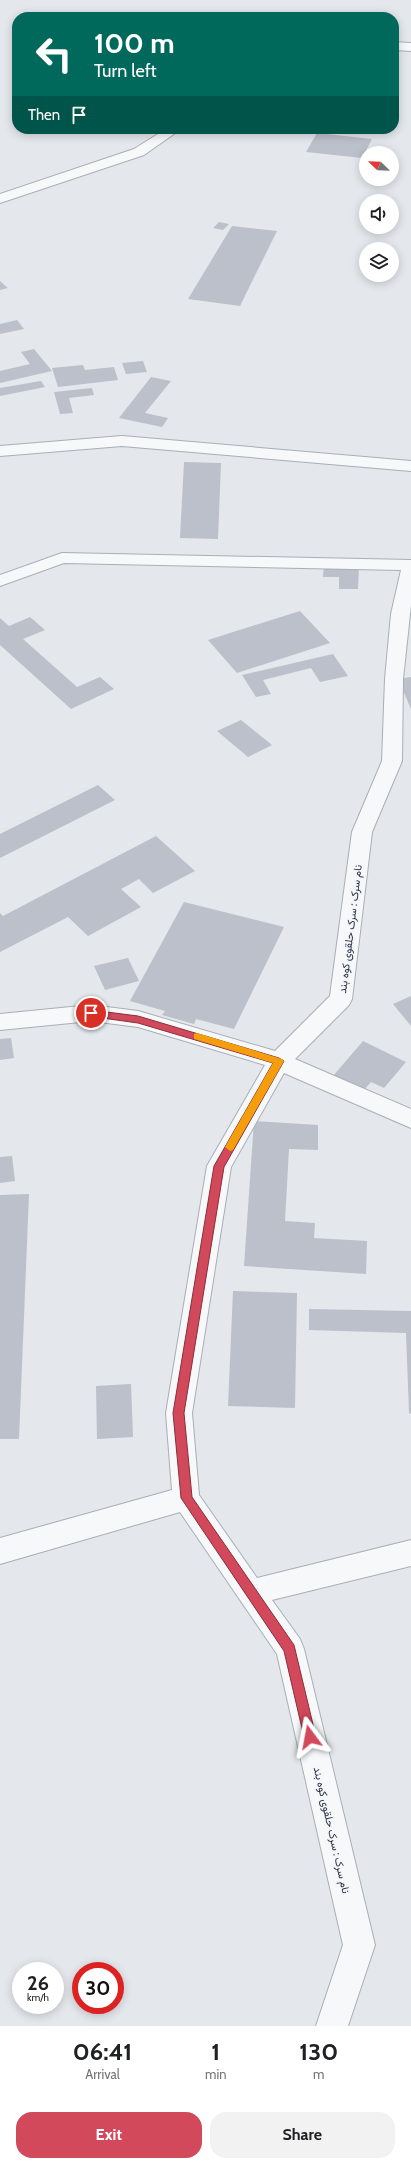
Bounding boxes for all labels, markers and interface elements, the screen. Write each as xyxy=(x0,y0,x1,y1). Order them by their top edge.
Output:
text: 100 m xyxy=(94,26,175,60)
icon: left xyxy=(28,28,80,80)
text: Turn left xyxy=(94,60,157,82)
icon: arrive xyxy=(68,104,90,126)
text: Then xyxy=(28,106,60,124)
north arrow xyxy=(359,146,399,186)
map controls xyxy=(359,146,399,282)
button: sound xyxy=(359,194,399,234)
button: layers xyxy=(359,242,399,282)
street label: نام سرک : سرک حلقوی کوه بند xyxy=(335,864,366,994)
pin xyxy=(74,996,108,1030)
icon: arrive xyxy=(80,1002,102,1024)
position arrow xyxy=(289,1716,331,1758)
street label: نام سرک : سرک حلقوی کوه بند xyxy=(310,1765,353,1895)
speed limit sign: 30 xyxy=(72,1962,124,2014)
text: 26 xyxy=(27,1971,49,1995)
text: km/h xyxy=(27,1991,49,2004)
text: 06:41 xyxy=(73,2037,132,2066)
text: 1 xyxy=(211,2037,220,2066)
text: 130 xyxy=(299,2037,338,2066)
text: Arrival xyxy=(85,2066,120,2082)
text: min xyxy=(205,2066,227,2082)
text: m xyxy=(313,2066,324,2082)
button: Exit xyxy=(16,2112,202,2158)
button: Share xyxy=(210,2112,395,2158)

